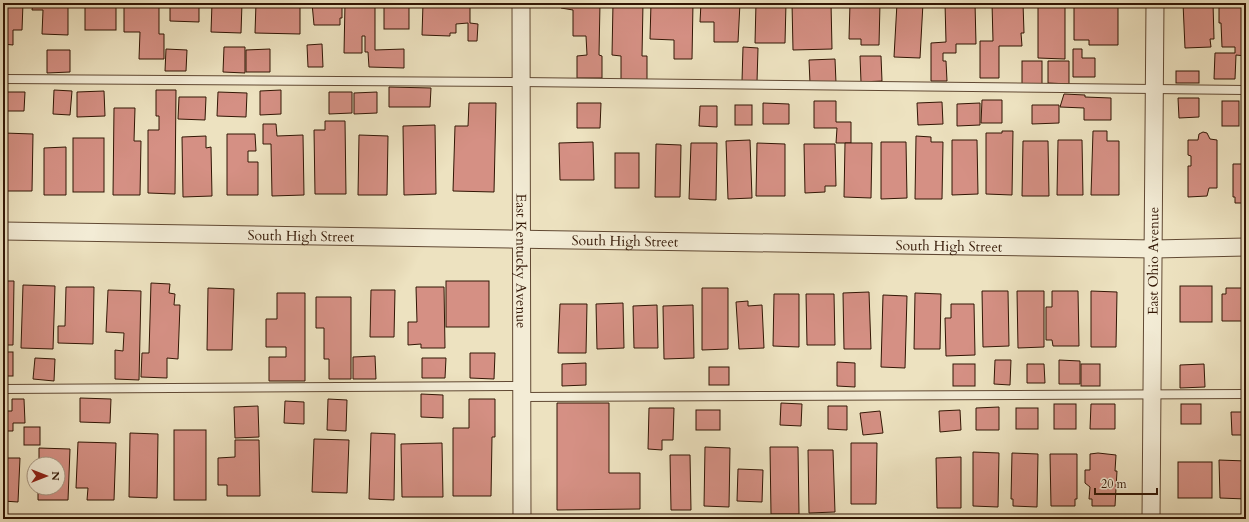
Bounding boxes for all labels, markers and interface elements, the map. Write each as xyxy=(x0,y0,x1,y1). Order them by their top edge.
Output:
street label: East Kentucky Avenue xyxy=(512,193,531,329)
street label: East Ohio Avenue xyxy=(1143,207,1163,315)
street label: South High Street xyxy=(247,225,355,246)
street label: South High Street xyxy=(571,230,679,251)
street label: South High Street xyxy=(895,235,1003,256)
north arrow xyxy=(26,456,66,496)
scale bar xyxy=(1095,470,1157,496)
text: N xyxy=(48,471,63,481)
text: 20 m xyxy=(1101,476,1128,492)

